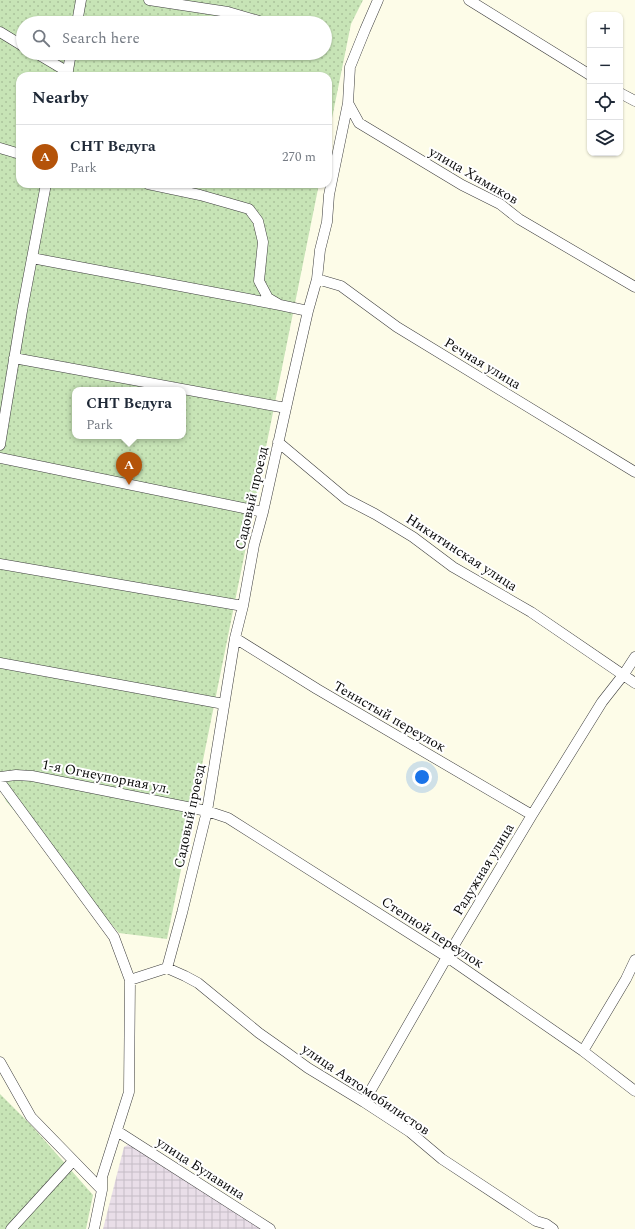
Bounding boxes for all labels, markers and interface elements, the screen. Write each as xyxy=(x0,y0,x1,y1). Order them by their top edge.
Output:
map controls xyxy=(587,12,623,156)
button: + xyxy=(587,12,623,48)
search box xyxy=(16,16,332,60)
icon: search xyxy=(30,27,52,49)
text: Search here xyxy=(62,27,140,50)
button: − xyxy=(587,48,623,84)
button: locate xyxy=(587,84,623,120)
text: Nearby xyxy=(32,85,88,111)
button: layers xyxy=(587,120,623,156)
text: СНТ Ведуга xyxy=(70,135,156,158)
street label: улица Химиков xyxy=(424,141,522,210)
text: A xyxy=(40,147,50,167)
text: 270 m xyxy=(282,147,316,167)
text: Park xyxy=(70,158,97,178)
street label: Речная улица xyxy=(440,332,525,395)
popup xyxy=(72,387,186,439)
text: СНТ Ведуга xyxy=(86,392,172,415)
text: Park xyxy=(86,415,113,435)
street label: Садовый проезд xyxy=(229,444,274,552)
pin: A xyxy=(116,452,142,485)
street label: Никитинская улица xyxy=(402,508,522,597)
street label: Тенистый переулок xyxy=(329,676,450,757)
street label: 1-я Огнеупорная ул. xyxy=(40,754,172,799)
street label: Садовый проезд xyxy=(168,762,211,870)
your location xyxy=(412,767,432,787)
street label: Радужная улица xyxy=(448,819,519,919)
street label: Степной переулок xyxy=(377,891,488,974)
street label: улица Автомобилистов xyxy=(297,1038,434,1140)
street label: улица Булавина xyxy=(151,1131,249,1205)

